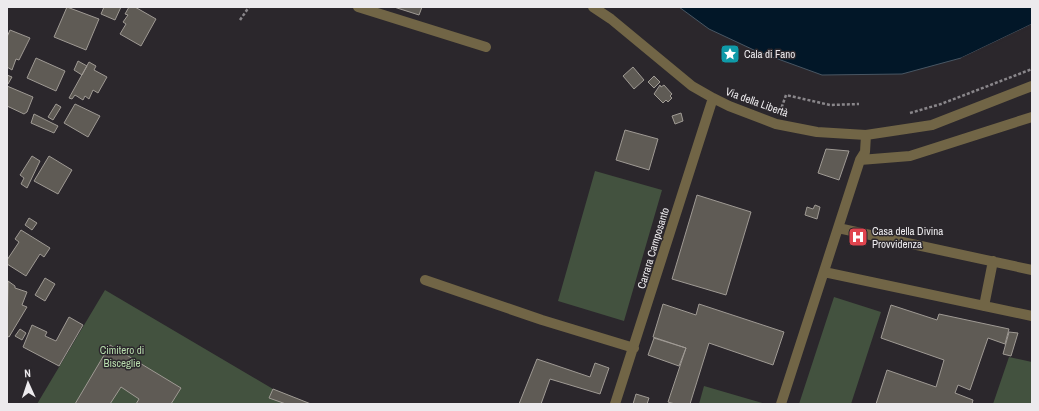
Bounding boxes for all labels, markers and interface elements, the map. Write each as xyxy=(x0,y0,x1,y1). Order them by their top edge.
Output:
place icon: Cala di Fano xyxy=(719,43,741,65)
place label: Cala di Fano xyxy=(744,47,795,61)
street label: Via della Libertà xyxy=(724,84,790,120)
street label: Carrara Camposanto xyxy=(634,206,672,290)
place label: Casa della Divina Provvidenza xyxy=(872,224,943,251)
hospital icon: Casa della Divina Provvidenza xyxy=(847,226,869,248)
park label: Cimitero di Bisceglie xyxy=(100,343,144,370)
north arrow xyxy=(8,363,48,403)
text: N xyxy=(24,366,31,380)

